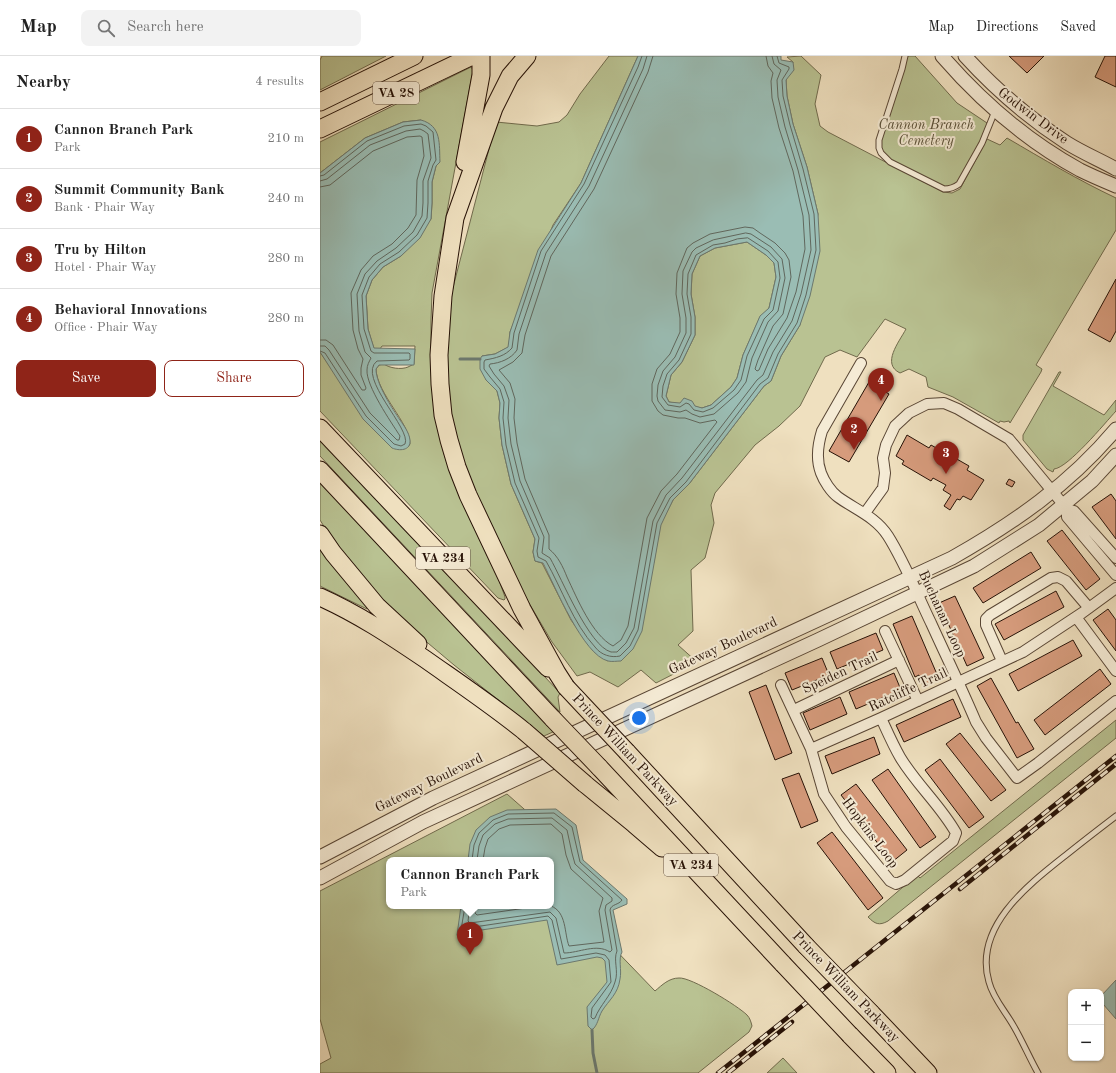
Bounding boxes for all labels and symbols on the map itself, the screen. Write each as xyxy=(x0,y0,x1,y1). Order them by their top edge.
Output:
road number: VA 28 xyxy=(373,82,419,104)
street label: Godwin Drive xyxy=(995,85,1071,147)
park label: Cannon Branch Cemetery xyxy=(878,118,974,149)
pin: 4 xyxy=(868,368,894,401)
pin: 2 xyxy=(841,417,867,450)
pin: 3 xyxy=(933,441,959,474)
road number: VA 234 xyxy=(416,547,470,569)
street label: Buchanan Loop xyxy=(916,568,968,660)
street label: Gateway Boulevard xyxy=(667,615,779,677)
street label: Speiden Trail xyxy=(800,649,880,697)
street label: Ratcliffe Trail xyxy=(866,666,950,714)
street label: Prince William Parkway xyxy=(569,691,681,809)
your location xyxy=(629,708,649,728)
street label: Gateway Boulevard xyxy=(373,751,485,815)
street label: Hopkins Loop xyxy=(839,795,901,871)
road number: VA 234 xyxy=(664,854,718,876)
pin: 1 xyxy=(457,922,483,955)
street label: Prince William Parkway xyxy=(790,929,903,1045)

